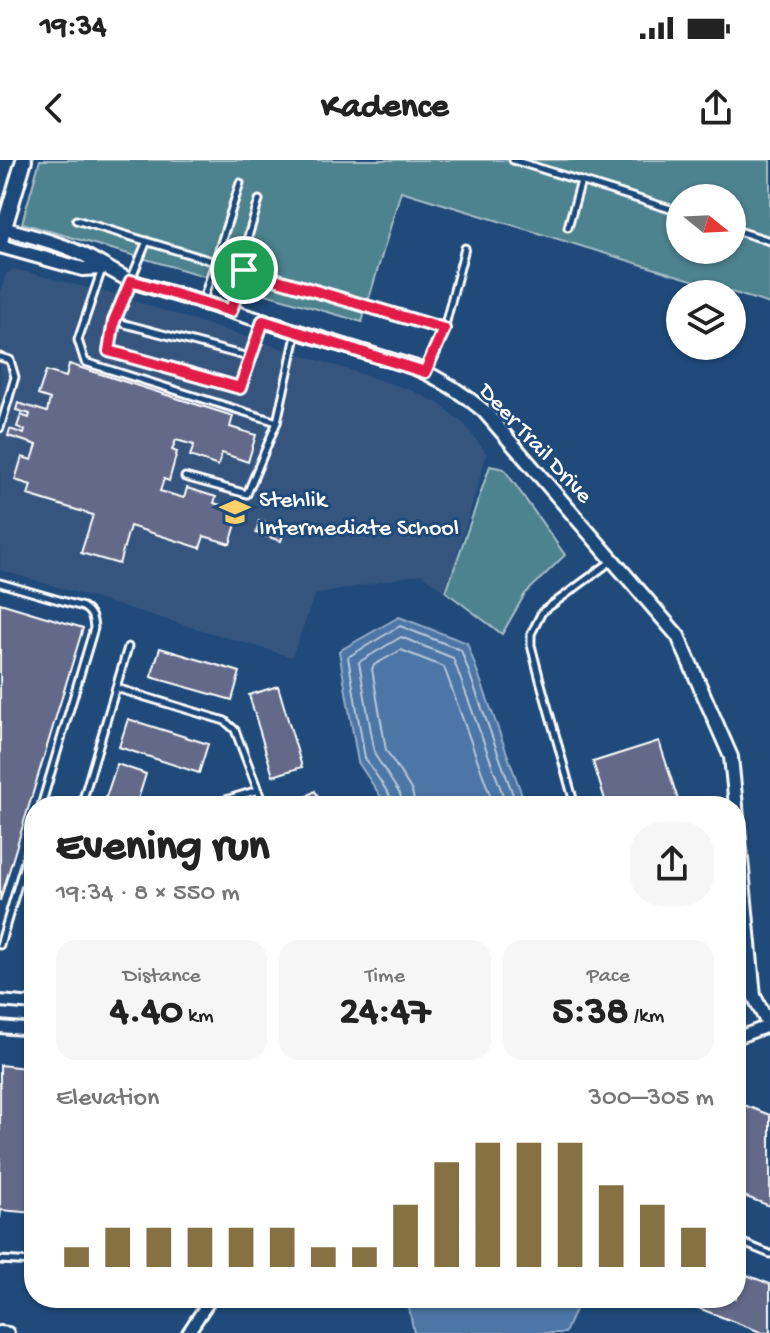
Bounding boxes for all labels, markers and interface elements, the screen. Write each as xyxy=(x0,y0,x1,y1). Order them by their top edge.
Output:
text: 19:34 xyxy=(40,11,106,46)
icon: back xyxy=(32,86,76,130)
icon: share xyxy=(694,86,738,130)
text: Kadence xyxy=(321,87,449,130)
north arrow xyxy=(666,184,746,264)
map controls xyxy=(666,184,746,360)
pin xyxy=(210,236,278,304)
icon: arrive xyxy=(222,248,266,292)
button: layers xyxy=(666,280,746,360)
street label: Deer Trail Drive xyxy=(470,377,598,511)
place label: Stehlik Intermediate School xyxy=(259,487,459,544)
school or university icon: Stehlik Intermediate School xyxy=(218,495,252,529)
button: share xyxy=(630,822,714,906)
text: Evening run xyxy=(56,823,269,875)
text: 19:34 · 8 × 550 m xyxy=(56,879,240,910)
text: Distance xyxy=(123,964,201,990)
text: Time xyxy=(365,964,405,990)
text: Pace xyxy=(587,964,630,990)
text: 4.40 xyxy=(110,990,183,1037)
text: 24:47 xyxy=(340,990,430,1037)
text: 5:38 xyxy=(552,990,629,1037)
text: km xyxy=(183,1004,214,1030)
text: /km xyxy=(629,1004,664,1030)
text: Elevation xyxy=(56,1084,159,1115)
text: 300–305 m xyxy=(588,1084,714,1115)

